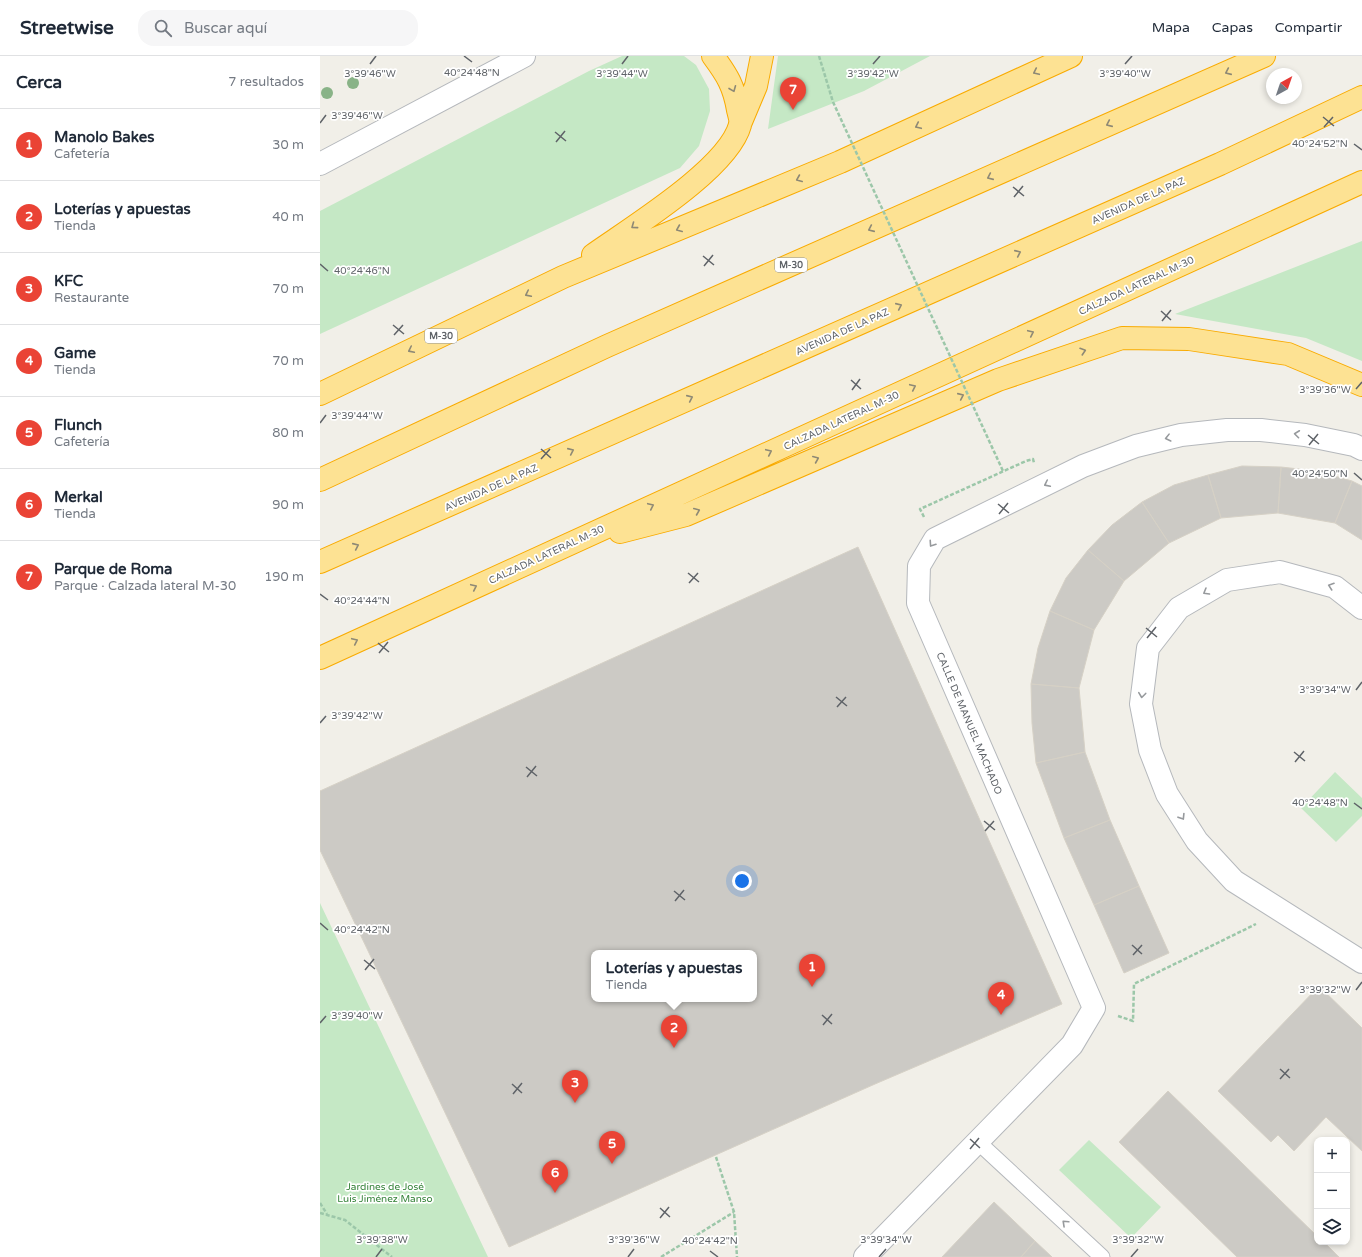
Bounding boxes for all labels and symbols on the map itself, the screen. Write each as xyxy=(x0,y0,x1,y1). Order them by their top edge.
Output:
text: 40°24'48"N xyxy=(444,67,500,79)
one-way arrow xyxy=(1033,67,1040,75)
one-way arrow xyxy=(1225,67,1233,75)
text: 3°39'46"W xyxy=(344,68,396,80)
text: 3°39'44"W xyxy=(596,68,648,80)
text: 3°39'42"W xyxy=(847,68,899,80)
text: 3°39'40"W xyxy=(1099,68,1151,80)
north arrow xyxy=(1266,68,1302,104)
pin: 7 xyxy=(780,77,806,110)
one-way arrow xyxy=(729,85,737,92)
text: 3°39'46"W xyxy=(331,110,383,122)
one-way arrow xyxy=(1106,119,1114,127)
one-way arrow xyxy=(914,121,922,129)
text: 40°24'52"N xyxy=(1292,138,1348,150)
one-way arrow xyxy=(987,172,995,180)
one-way arrow xyxy=(795,174,803,182)
street label: AVENIDA DE LA PAZ xyxy=(1090,175,1187,227)
one-way arrow xyxy=(631,221,638,229)
one-way arrow xyxy=(675,224,682,232)
one-way arrow xyxy=(868,225,875,233)
one-way arrow xyxy=(1014,250,1021,258)
street label: CALZADA LATERAL M-30 xyxy=(1077,254,1196,318)
road number: M-30 xyxy=(775,258,807,272)
text: 40°24'46"N xyxy=(334,265,390,277)
one-way arrow xyxy=(524,289,532,297)
one-way arrow xyxy=(894,303,902,311)
street label: AVENIDA DE LA PAZ xyxy=(794,306,891,358)
road number: M-30 xyxy=(425,329,457,343)
one-way arrow xyxy=(1027,330,1035,338)
one-way arrow xyxy=(407,345,415,353)
one-way arrow xyxy=(1079,347,1086,356)
one-way arrow xyxy=(909,384,916,392)
text: 3°39'36"W xyxy=(1299,384,1351,396)
street label: CALZADA LATERAL M-30 xyxy=(782,389,901,453)
one-way arrow xyxy=(958,393,965,401)
one-way arrow xyxy=(686,395,694,403)
text: 3°39'44"W xyxy=(331,410,383,422)
one-way arrow xyxy=(1294,430,1300,439)
one-way arrow xyxy=(1165,434,1171,442)
one-way arrow xyxy=(567,448,575,456)
one-way arrow xyxy=(766,449,773,457)
one-way arrow xyxy=(813,456,820,464)
street label: AVENIDA DE LA PAZ xyxy=(443,462,540,514)
text: 40°24'50"N xyxy=(1292,468,1348,480)
one-way arrow xyxy=(1043,479,1051,487)
one-way arrow xyxy=(647,503,654,511)
one-way arrow xyxy=(693,507,700,515)
street label: CALZADA LATERAL M-30 xyxy=(487,523,606,587)
one-way arrow xyxy=(930,540,937,547)
one-way arrow xyxy=(351,543,359,551)
one-way arrow xyxy=(1327,582,1334,591)
one-way arrow xyxy=(470,584,477,592)
one-way arrow xyxy=(1203,587,1210,594)
text: 40°24'44"N xyxy=(334,595,390,607)
one-way arrow xyxy=(351,638,359,646)
street label: CALLE DE MANUEL MACHADO xyxy=(934,650,1005,796)
text: 3°39'34"W xyxy=(1299,684,1351,696)
one-way arrow xyxy=(1138,692,1147,698)
text: 3°39'42"W xyxy=(331,710,383,722)
text: 40°24'48"N xyxy=(1292,797,1348,809)
one-way arrow xyxy=(1177,813,1184,820)
your location xyxy=(732,871,752,891)
text: 40°24'42"N xyxy=(334,924,390,936)
pin: 1 xyxy=(799,954,825,987)
pin: 4 xyxy=(988,982,1014,1015)
text: 3°39'32"W xyxy=(1299,984,1351,996)
text: 3°39'40"W xyxy=(331,1010,383,1022)
pin: 2 xyxy=(661,1015,687,1048)
pin: 3 xyxy=(562,1070,588,1103)
pin: 5 xyxy=(599,1131,625,1164)
pin: 6 xyxy=(542,1160,568,1193)
park label: Jardines de José Luis Jiménez Manso xyxy=(337,1181,433,1205)
one-way arrow xyxy=(1063,1221,1070,1228)
text: 3°39'38"W xyxy=(356,1234,408,1246)
text: 3°39'36"W xyxy=(608,1234,660,1246)
text: 3°39'34"W xyxy=(860,1234,912,1246)
text: 3°39'32"W xyxy=(1112,1234,1164,1246)
text: 40°24'42"N xyxy=(682,1235,738,1247)

